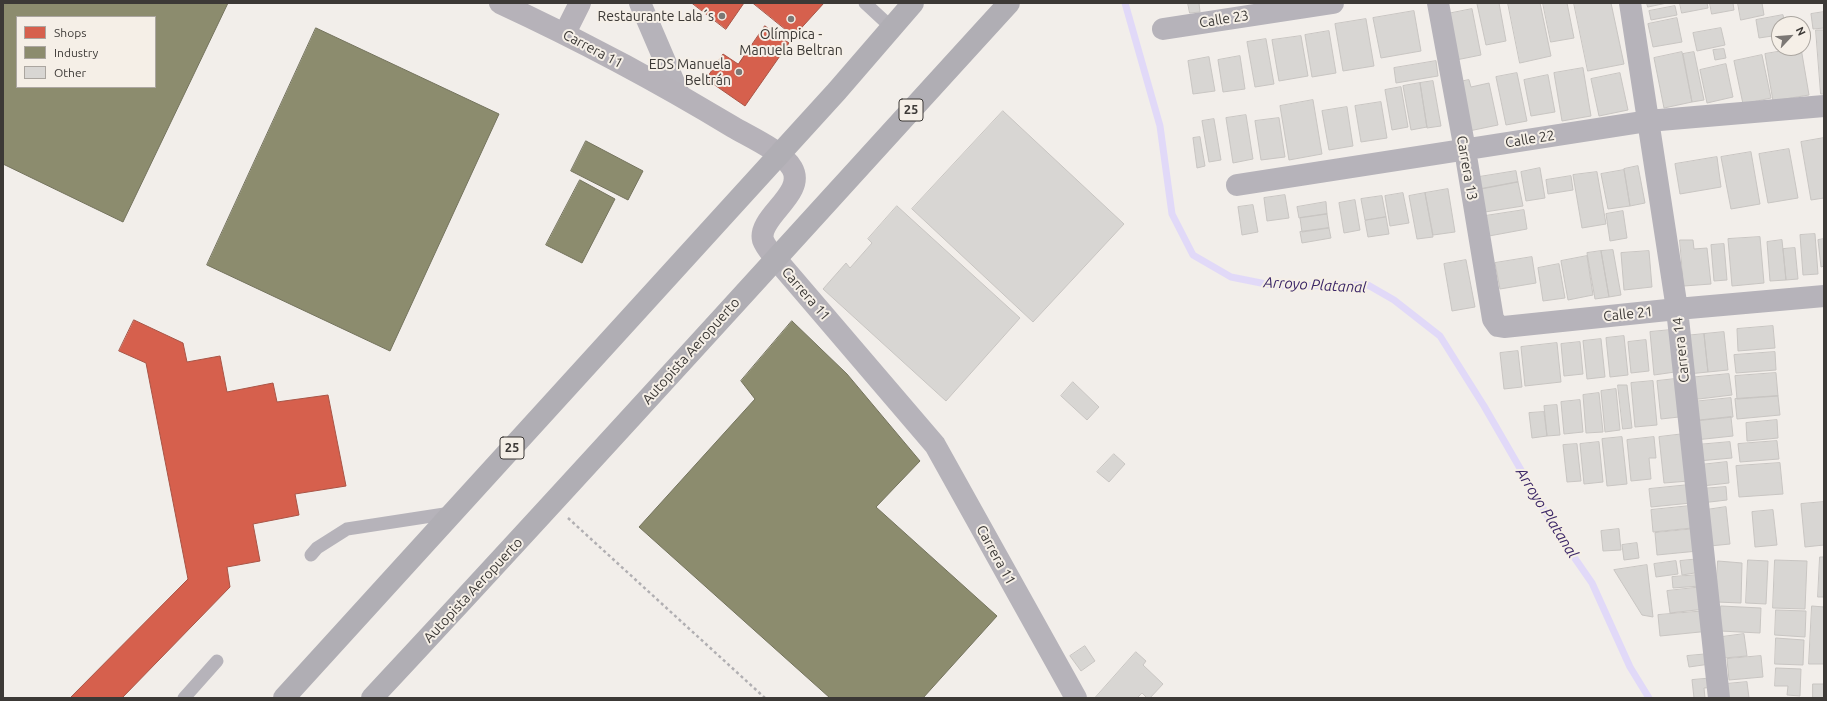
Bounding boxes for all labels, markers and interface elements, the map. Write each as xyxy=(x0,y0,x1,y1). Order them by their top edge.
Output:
street label: Calle 23 xyxy=(1198,7,1250,31)
place label: Restaurante Lala´s xyxy=(598,8,714,24)
marker: Restaurante Lala´s xyxy=(717,11,727,21)
marker: Olímpica - Manuela Beltran xyxy=(786,14,796,24)
legend xyxy=(16,16,156,88)
north arrow xyxy=(1771,16,1811,56)
text: N xyxy=(1794,25,1808,38)
text: Shops xyxy=(54,26,86,39)
street label: Carrera 11 xyxy=(560,26,626,72)
place label: Olímpica - Manuela Beltran xyxy=(739,26,843,58)
text: Industry xyxy=(54,46,98,59)
place label: EDS Manuela Beltrán xyxy=(649,56,731,88)
text: Other xyxy=(54,66,86,79)
marker: EDS Manuela Beltrán xyxy=(734,67,744,77)
road number: 25 xyxy=(899,99,923,121)
street label: Calle 22 xyxy=(1504,127,1556,151)
street label: Carrera 13 xyxy=(1453,134,1481,202)
street label: Carrera 11 xyxy=(778,264,834,324)
water label: Arroyo Platanal xyxy=(1263,273,1367,297)
street label: Autopista Aeropuerto xyxy=(639,294,743,408)
street label: Calle 21 xyxy=(1602,303,1654,325)
street label: Carrera 14 xyxy=(1669,316,1693,384)
road number: 25 xyxy=(500,437,524,459)
water label: Arroyo Platanal xyxy=(1512,464,1582,562)
street label: Carrera 11 xyxy=(973,522,1019,588)
street label: Autopista Aeropuerto xyxy=(420,534,526,646)

